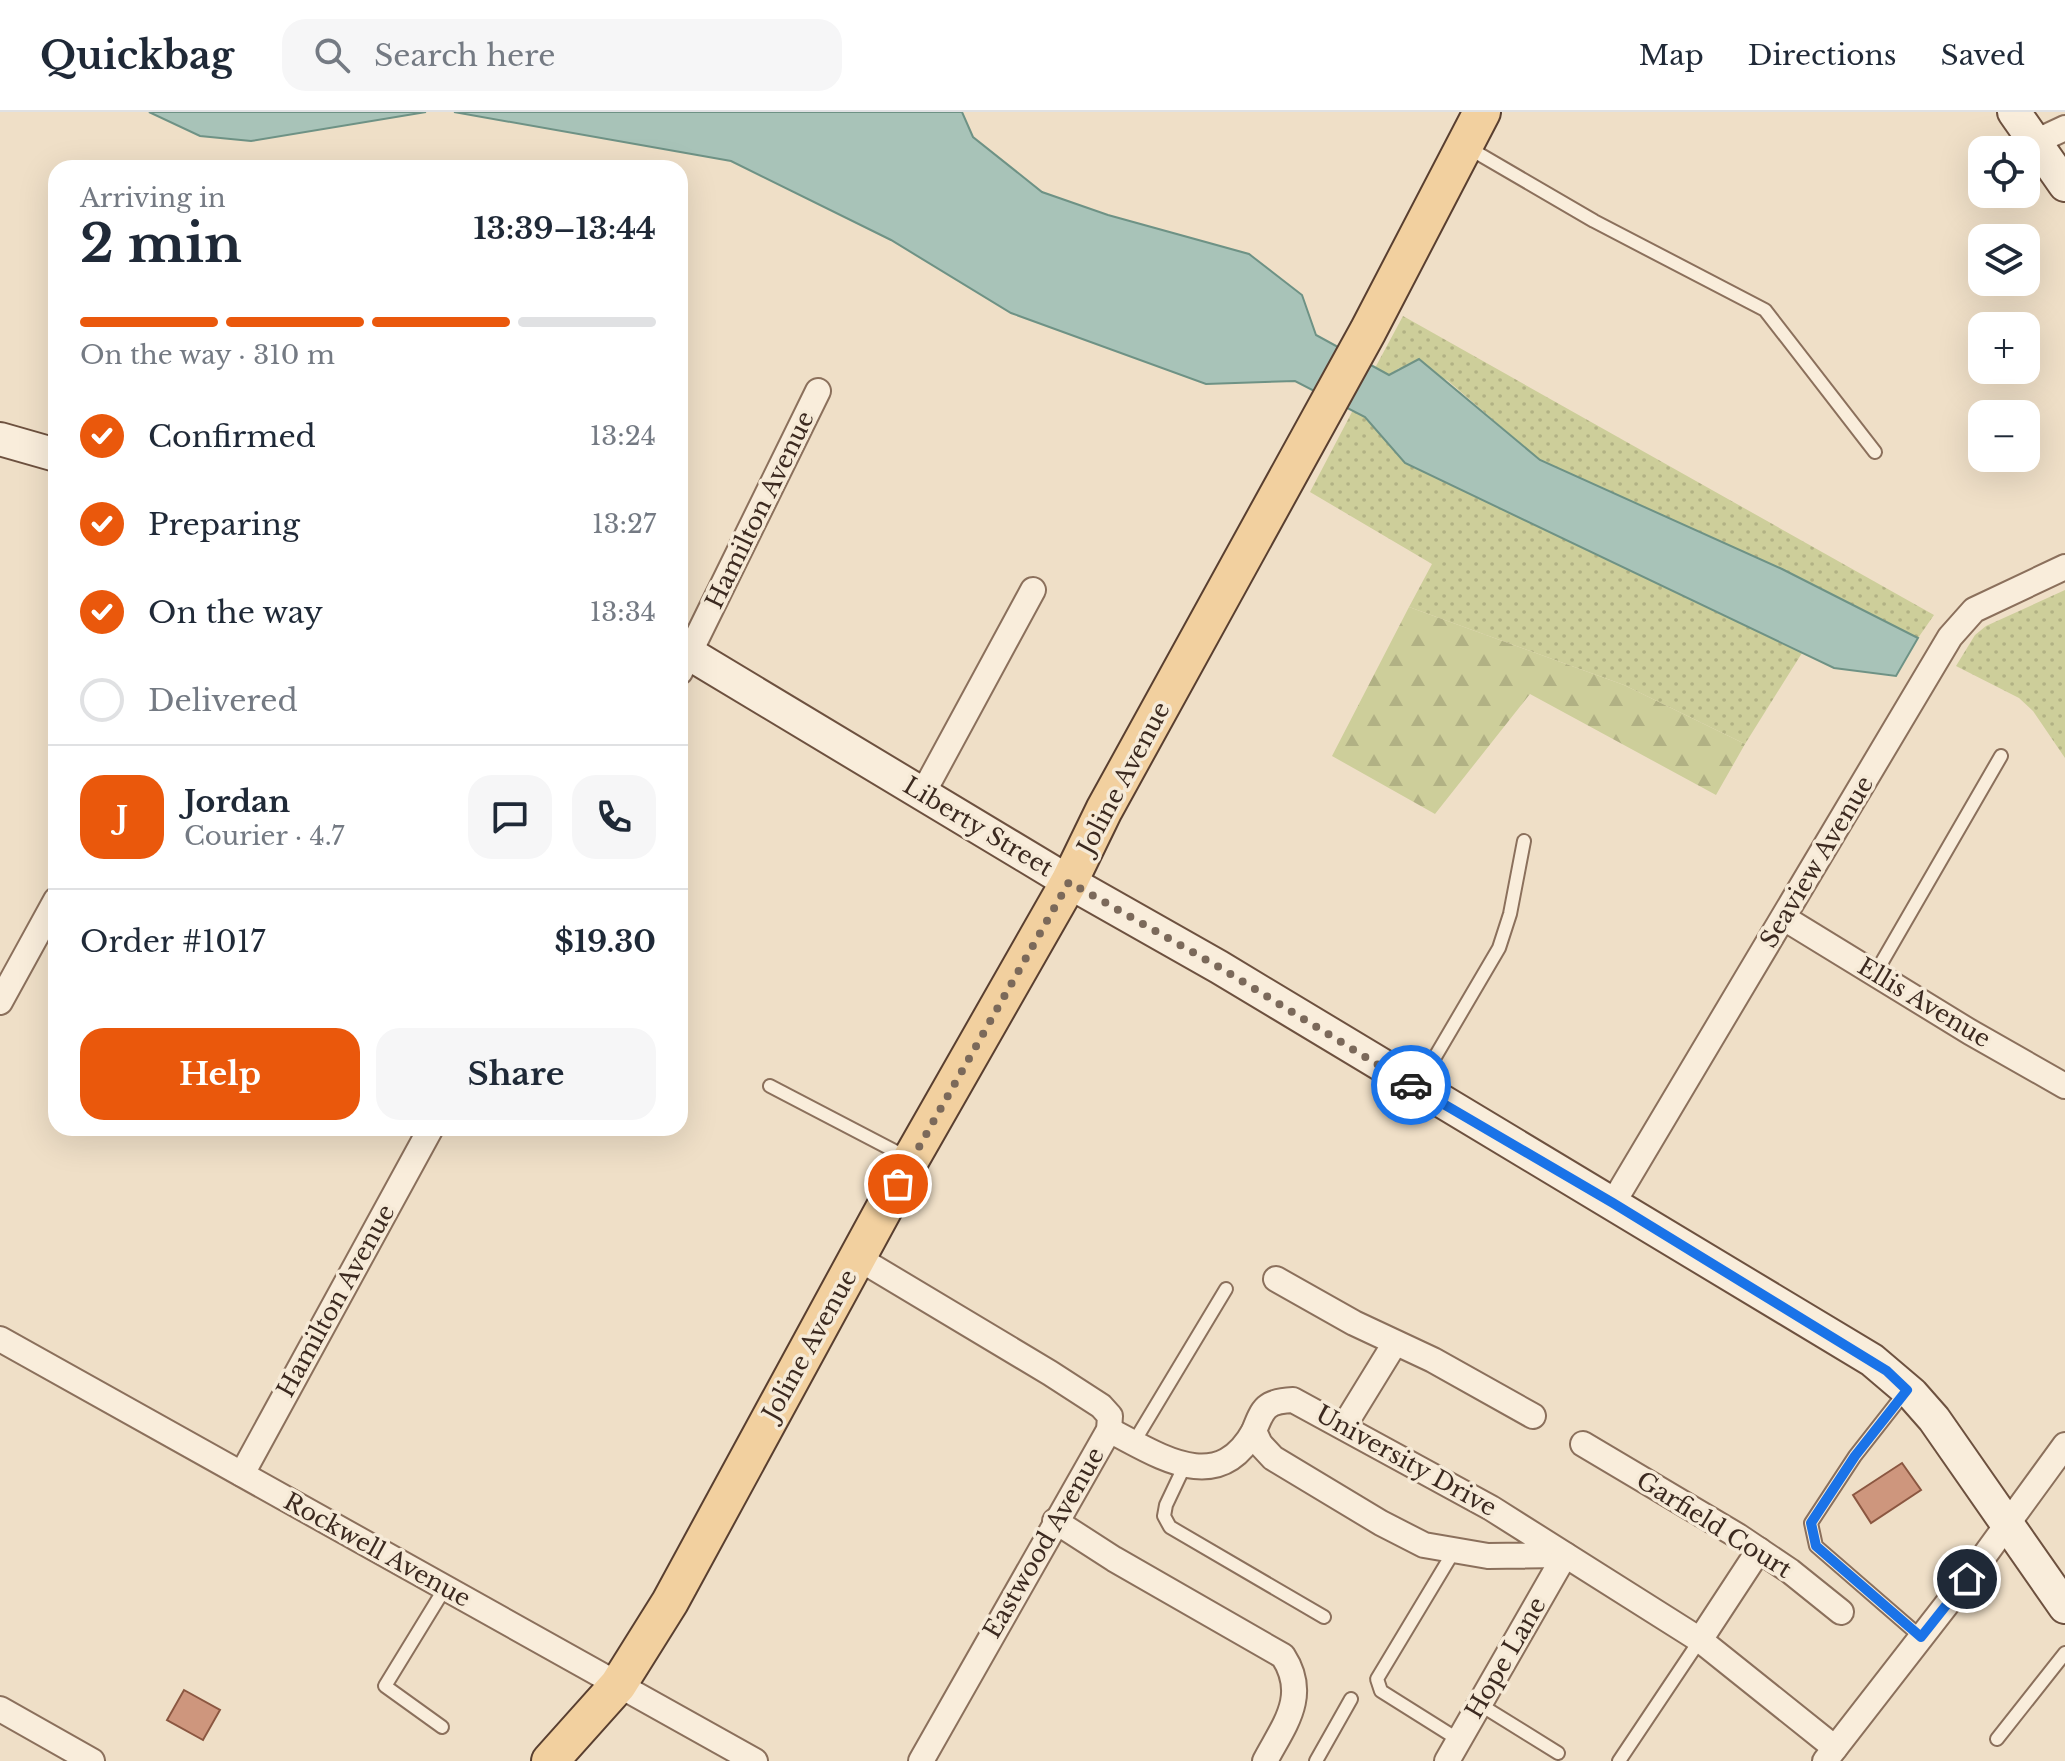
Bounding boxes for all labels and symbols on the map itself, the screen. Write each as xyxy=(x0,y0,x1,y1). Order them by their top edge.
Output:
street label: Hamilton Avenue xyxy=(699,406,820,613)
street label: Joline Avenue xyxy=(1070,697,1176,861)
street label: Liberty Street xyxy=(898,771,1058,883)
street label: Seaview Avenue xyxy=(1754,771,1879,953)
street label: Ellis Avenue xyxy=(1853,952,1996,1053)
courier xyxy=(1371,1045,1451,1125)
pin xyxy=(864,1150,932,1218)
street label: Hamilton Avenue xyxy=(271,1199,401,1402)
street label: Joline Avenue xyxy=(755,1264,863,1428)
street label: University Drive xyxy=(1311,1399,1502,1522)
street label: Eastwood Avenue xyxy=(977,1442,1110,1643)
street label: Garfield Court xyxy=(1631,1465,1797,1584)
street label: Rockwell Avenue xyxy=(279,1486,476,1613)
pin xyxy=(1933,1545,2001,1613)
street label: Hope Lane xyxy=(1459,1592,1552,1724)

